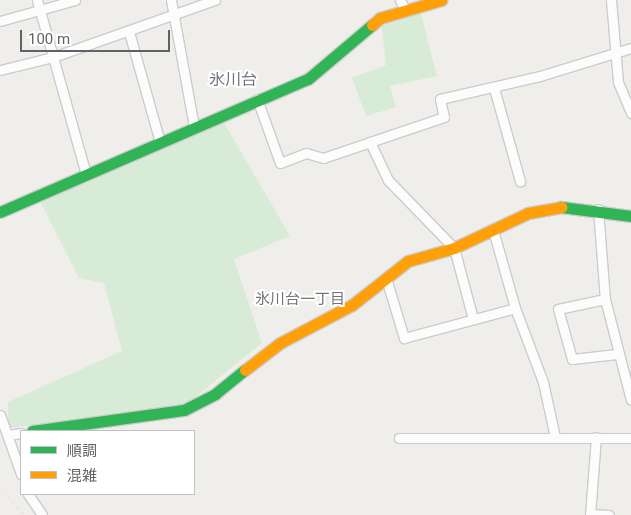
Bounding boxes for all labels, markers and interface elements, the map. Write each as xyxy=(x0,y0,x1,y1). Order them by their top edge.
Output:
scale bar xyxy=(22,20,172,52)
text: 100 m xyxy=(28,30,70,48)
district label: 氷川台 xyxy=(209,70,257,90)
district label: 氷川台一丁目 xyxy=(255,291,345,309)
legend xyxy=(20,430,195,495)
text: 順調 xyxy=(67,442,97,460)
text: 混雑 xyxy=(67,467,97,485)

